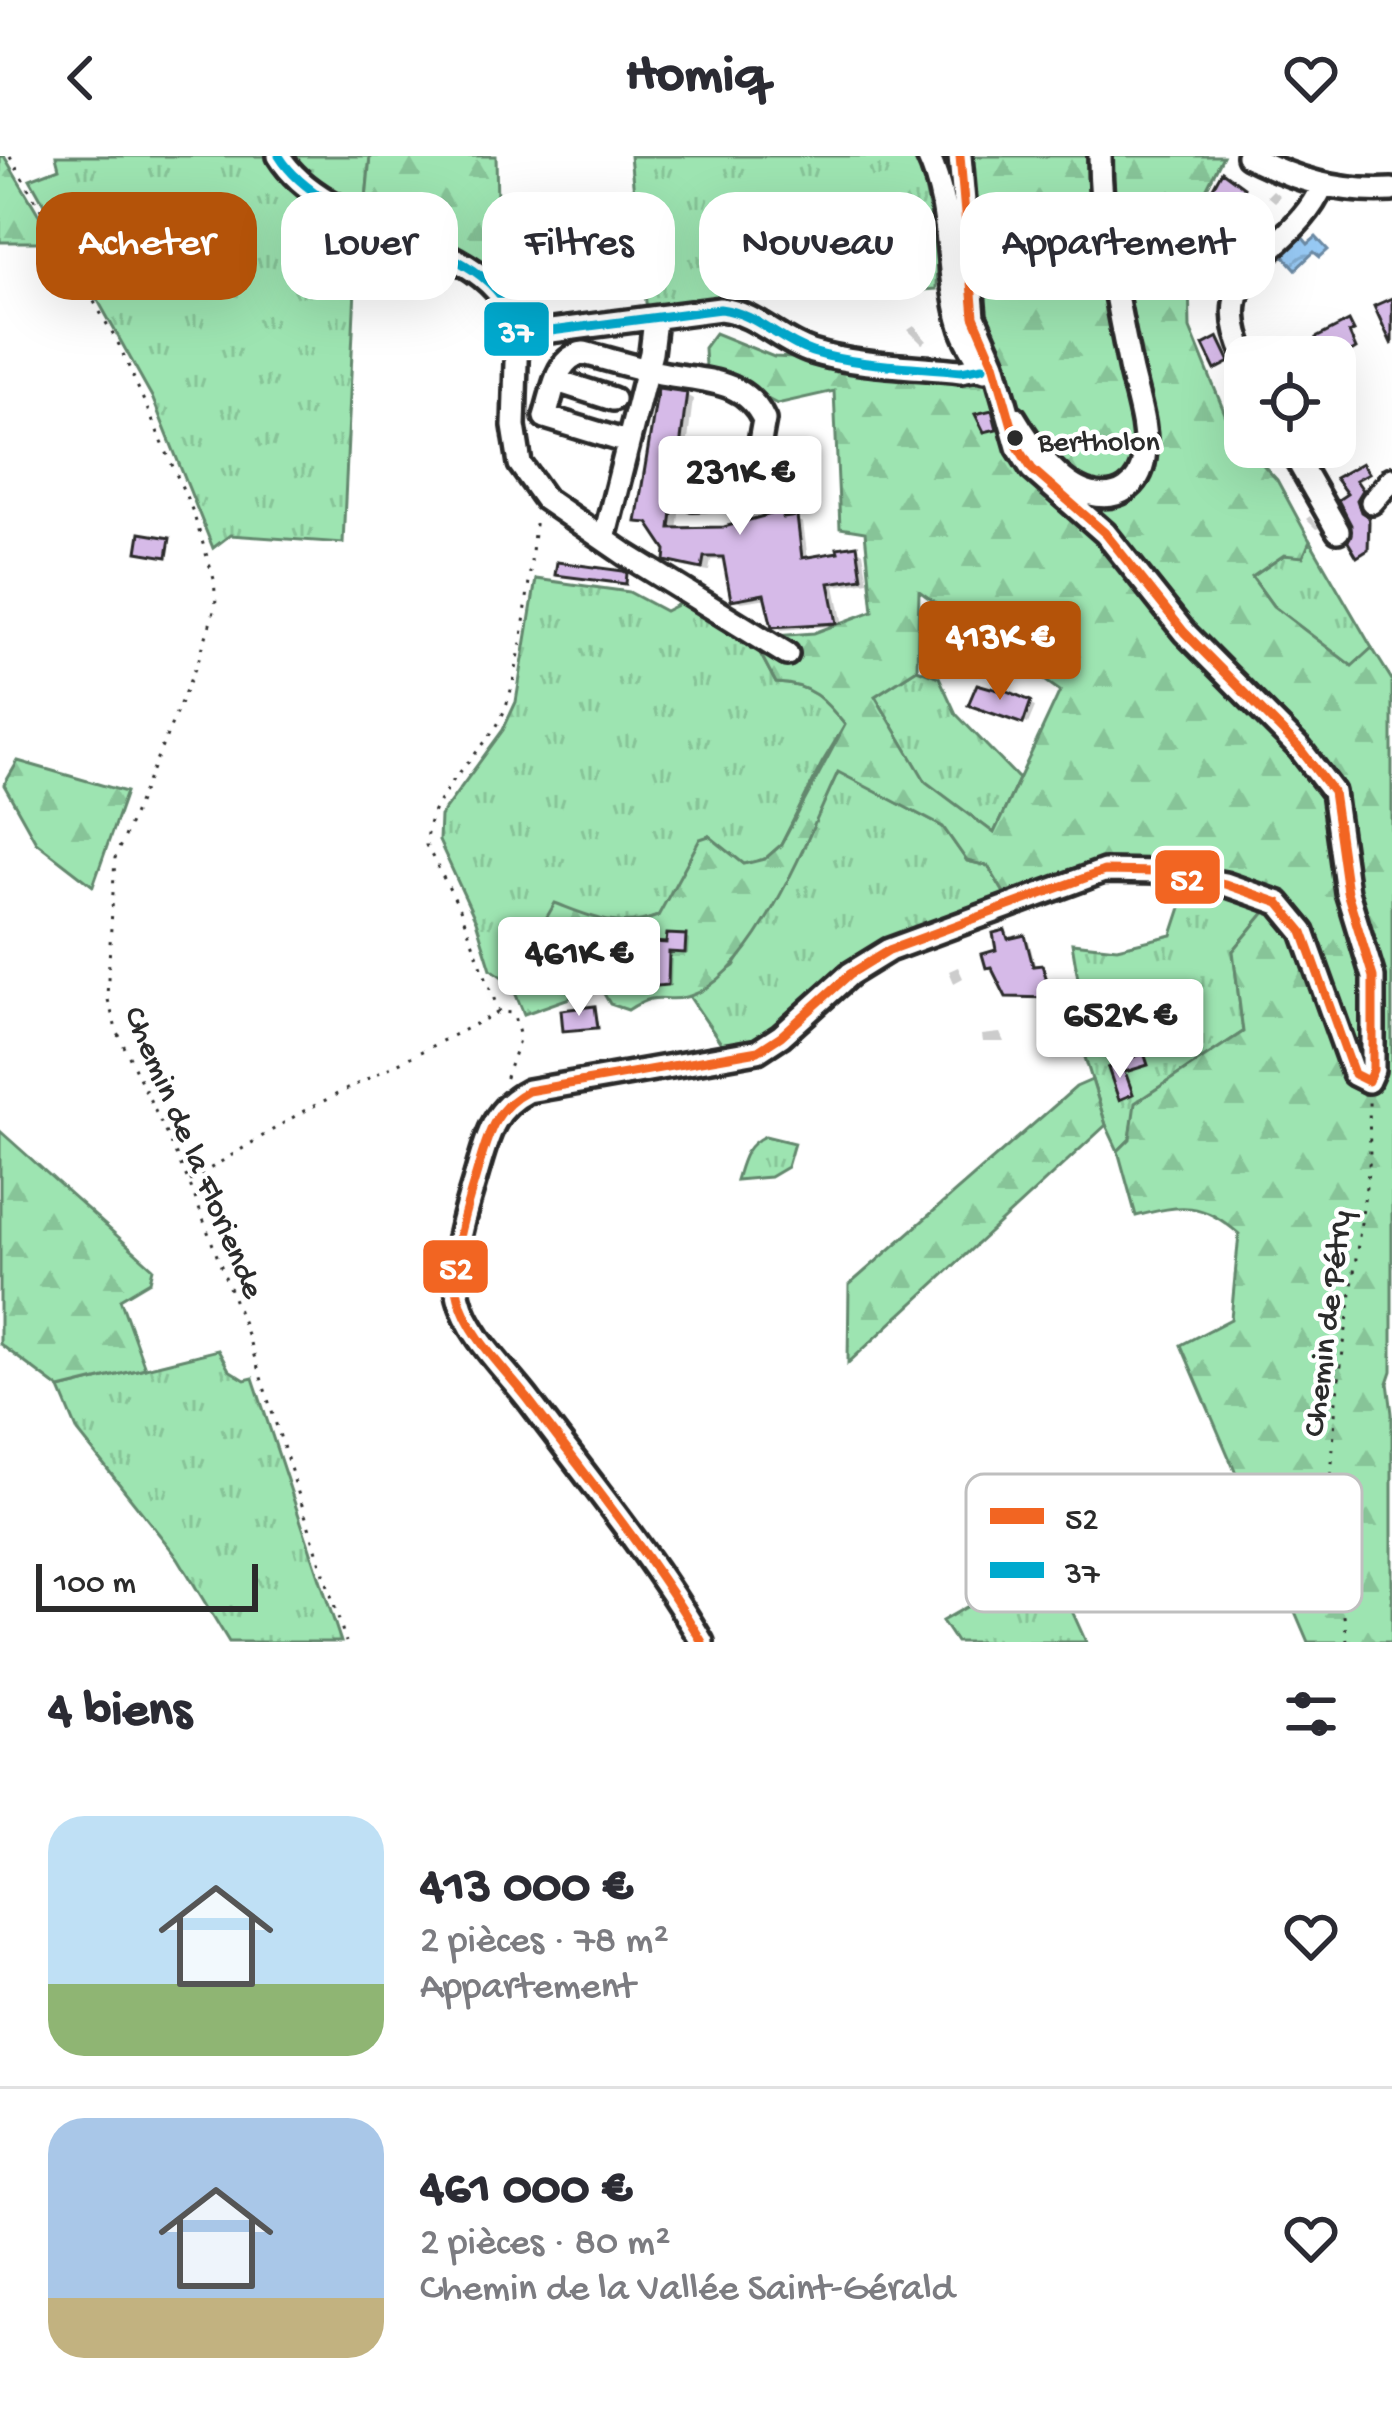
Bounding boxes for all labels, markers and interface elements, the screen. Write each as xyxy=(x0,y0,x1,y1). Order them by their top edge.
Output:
icon: back xyxy=(48,45,114,111)
icon: heart xyxy=(1278,45,1344,111)
text: Homiq xyxy=(625,46,767,110)
chip: Acheter xyxy=(36,192,257,300)
chip: Louer xyxy=(281,192,458,300)
chip: Filtres xyxy=(482,192,675,300)
chip: Nouveau xyxy=(699,192,936,300)
chip: Appartement xyxy=(960,192,1275,300)
line badge: 37 xyxy=(482,300,551,358)
text: 37 xyxy=(498,316,535,354)
map controls xyxy=(1224,336,1356,468)
button: locate xyxy=(1224,336,1356,468)
marker: Bertholon xyxy=(1004,427,1026,449)
place label: Bertholon xyxy=(1037,427,1160,462)
pin: 231K € xyxy=(642,436,838,538)
text: 231K € xyxy=(685,452,795,498)
pin: 413K € xyxy=(902,601,1098,703)
text: 413K € xyxy=(946,617,1054,663)
line badge: 52 xyxy=(1153,848,1222,906)
text: 52 xyxy=(1170,864,1204,902)
pin: 461K € xyxy=(481,917,677,1019)
text: 461K € xyxy=(525,933,633,979)
pin: 652K € xyxy=(1022,979,1218,1081)
text: 652K € xyxy=(1063,995,1177,1041)
street label: Chemin de la Floriende xyxy=(113,1002,271,1306)
street label: Chemin de Pétry xyxy=(1297,1208,1363,1439)
line badge: 52 xyxy=(421,1238,490,1295)
text: 52 xyxy=(439,1253,473,1291)
legend xyxy=(966,1474,1362,1612)
text: 52 xyxy=(1065,1503,1099,1541)
text: 37 xyxy=(1064,1557,1100,1595)
scale bar xyxy=(36,1558,258,1611)
text: 100 m xyxy=(54,1566,136,1604)
icon: filters xyxy=(1278,1681,1344,1747)
text: 4 biens xyxy=(48,1684,192,1744)
text: 413 000 € xyxy=(420,1860,633,1920)
icon: home xyxy=(144,1864,288,2008)
icon: heart xyxy=(1278,1903,1344,1969)
text: 2 pièces · 78 m² xyxy=(420,1920,669,1966)
text: Appartement xyxy=(420,1966,635,2012)
text: 461 000 € xyxy=(420,2162,632,2222)
icon: home xyxy=(144,2166,288,2310)
icon: heart xyxy=(1278,2205,1344,2271)
text: 2 pièces · 80 m² xyxy=(420,2222,670,2268)
text: Chemin de la Vallée Saint-Gérald xyxy=(420,2268,954,2314)

